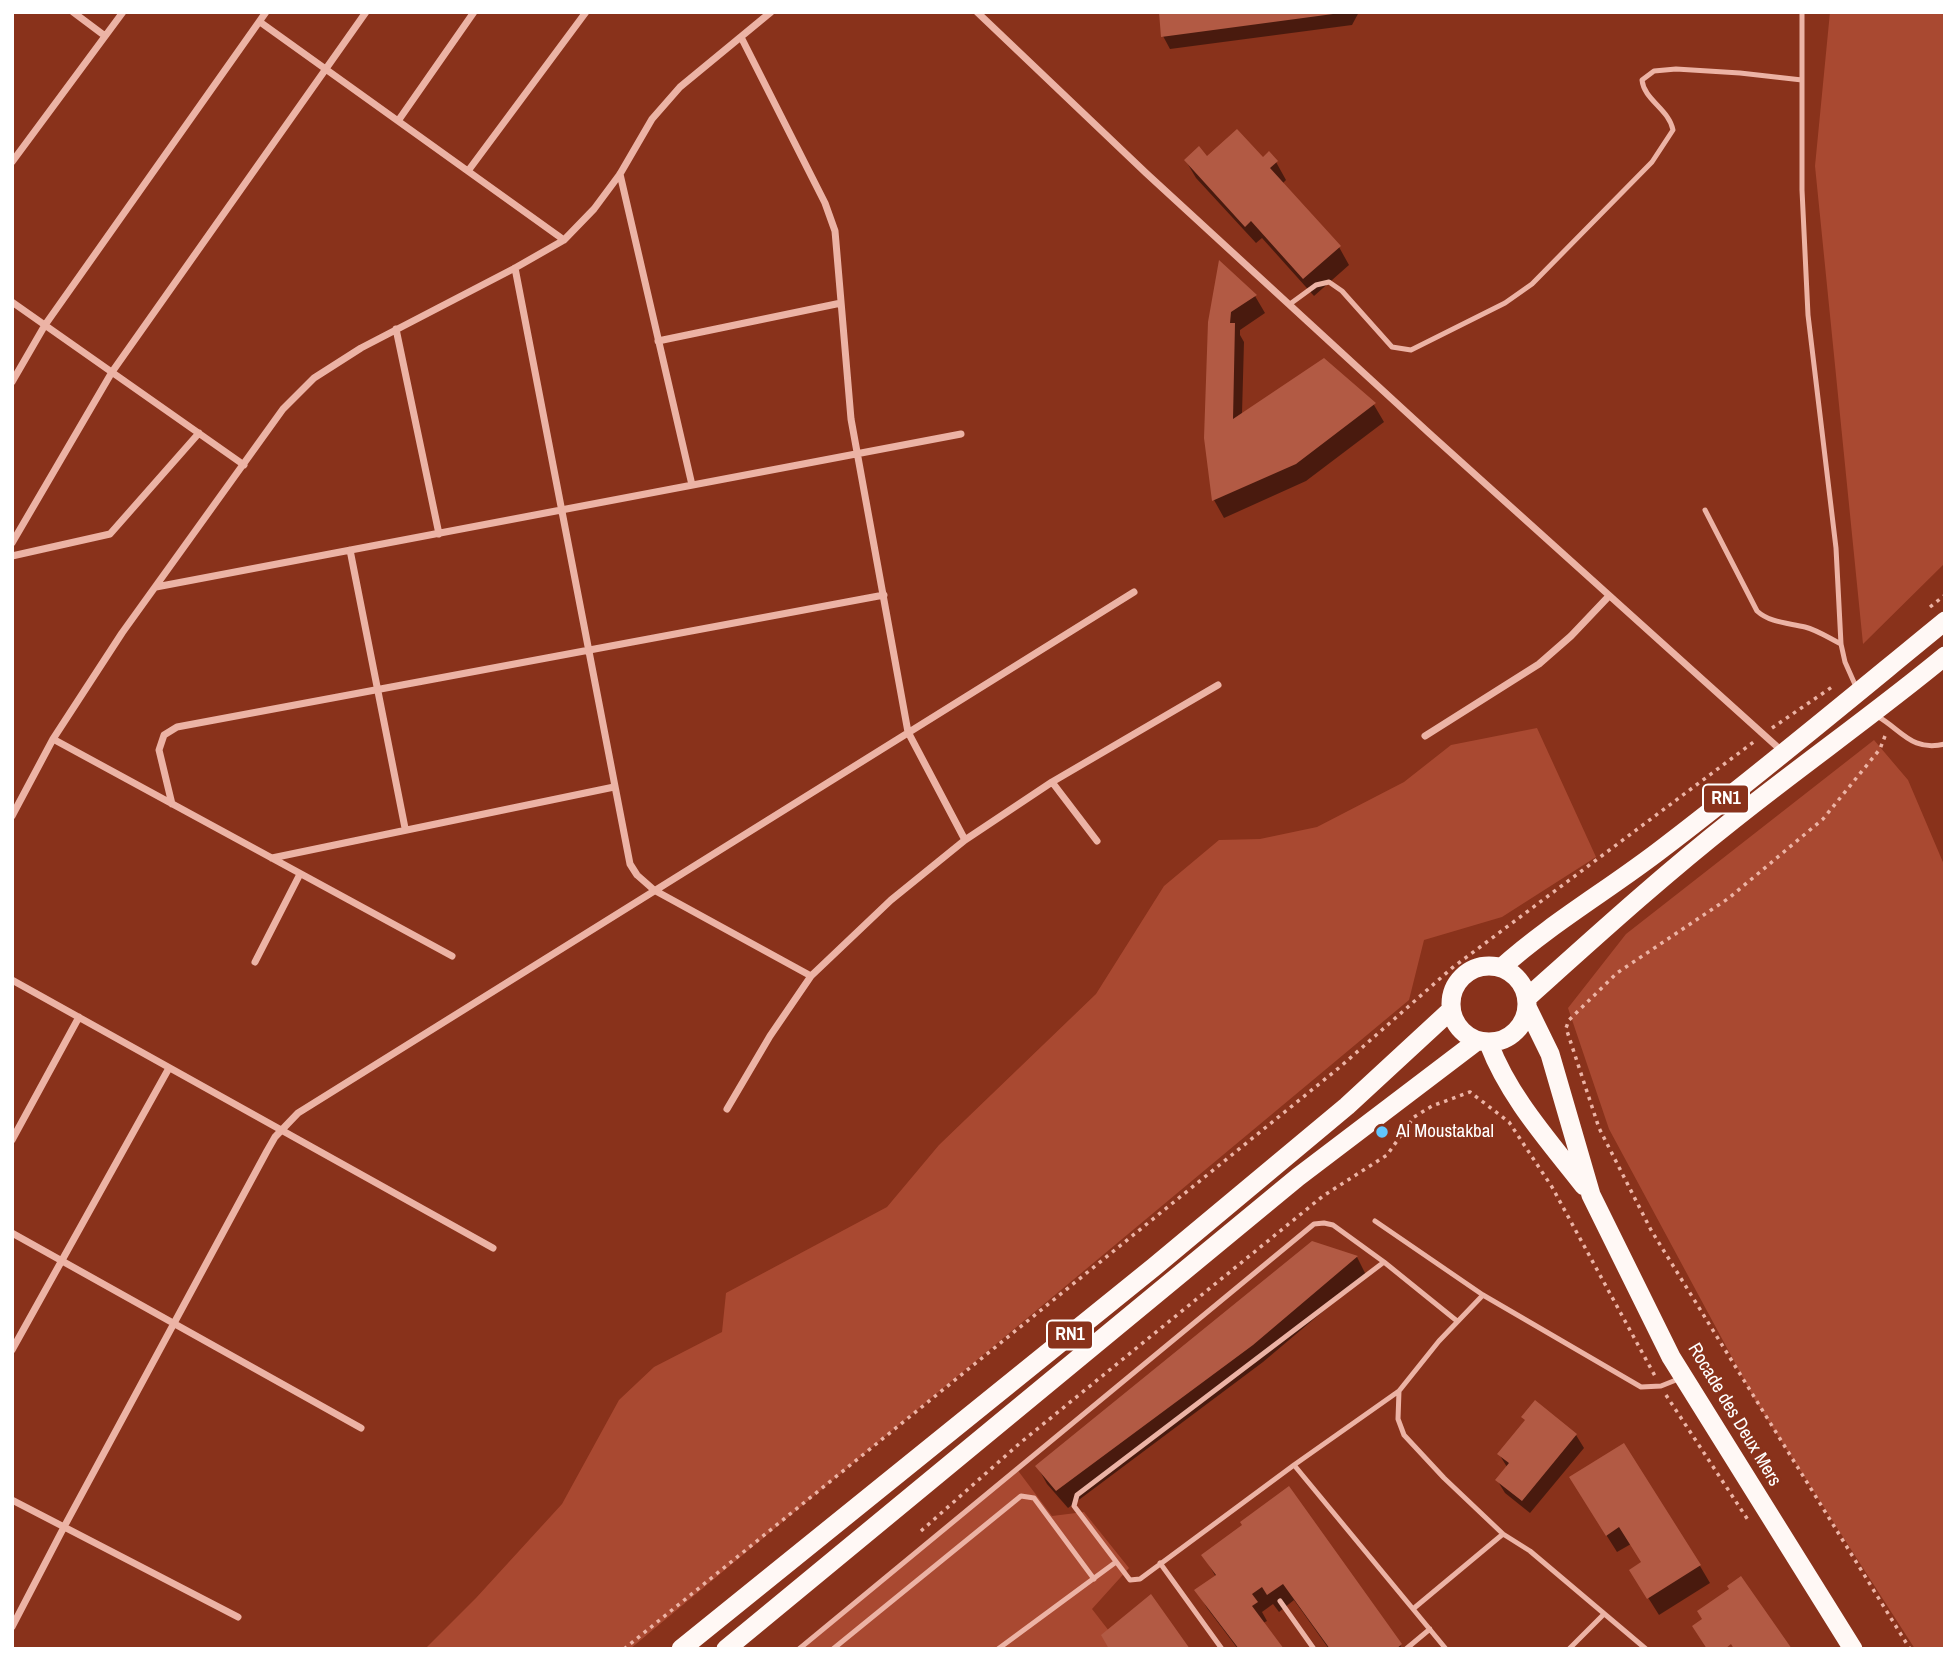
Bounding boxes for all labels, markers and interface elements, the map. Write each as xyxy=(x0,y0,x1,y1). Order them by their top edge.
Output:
road number: RN1 xyxy=(1703,784,1749,814)
place label: Al Moustakbal xyxy=(1396,1121,1494,1143)
marker: Al Moustakbal xyxy=(1374,1124,1390,1140)
road number: RN1 xyxy=(1047,1320,1093,1350)
street label: Rocade des Deux Mers xyxy=(1682,1339,1786,1491)

